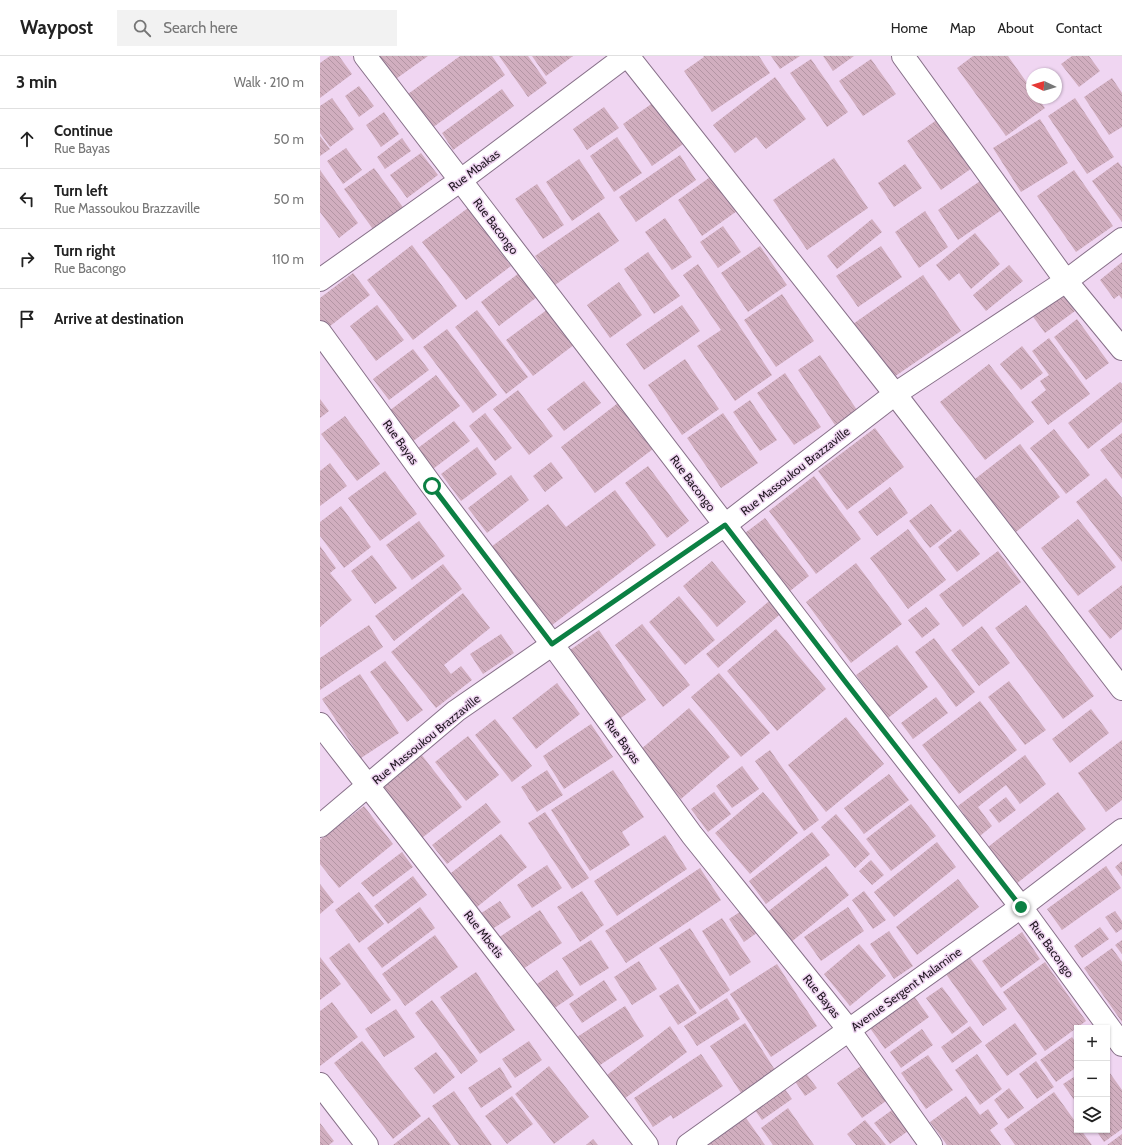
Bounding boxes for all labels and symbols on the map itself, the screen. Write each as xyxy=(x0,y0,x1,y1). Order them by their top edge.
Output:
north arrow xyxy=(1026,68,1062,104)
street label: Rue Mbakas xyxy=(445,146,503,194)
street label: Rue Bacongo xyxy=(470,195,522,257)
street label: Rue Bayas xyxy=(380,417,422,467)
street label: Rue Massoukou Brazzaville xyxy=(737,424,853,518)
street label: Rue Bacongo xyxy=(667,452,719,514)
route start xyxy=(423,477,441,495)
street label: Rue Massoukou Brazzaville xyxy=(369,691,483,787)
street label: Rue Bayas xyxy=(602,716,644,766)
route end xyxy=(1012,898,1030,916)
street label: Rue Mbetis xyxy=(461,907,507,961)
street label: Rue Bacongo xyxy=(1026,918,1078,981)
street label: Avenue Sergent Malamine xyxy=(848,944,964,1034)
street label: Rue Bayas xyxy=(800,971,844,1021)

